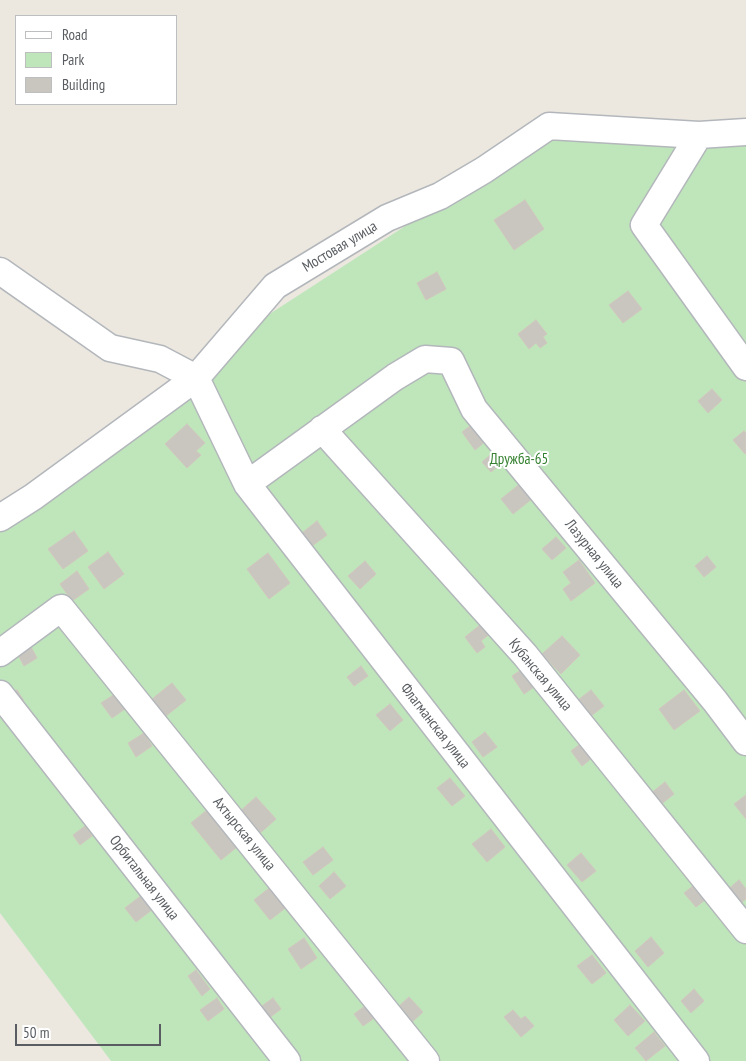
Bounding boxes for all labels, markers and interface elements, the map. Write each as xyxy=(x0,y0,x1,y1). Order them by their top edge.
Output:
legend xyxy=(15,15,178,105)
text: Road xyxy=(62,25,88,44)
text: Park xyxy=(62,50,84,69)
text: Building xyxy=(62,75,105,94)
street label: Мостовая улица xyxy=(299,218,381,276)
park label: Дружба-65 xyxy=(490,451,548,469)
street label: Лазурная улица xyxy=(561,516,627,592)
street label: Кубанская улица xyxy=(505,635,575,715)
street label: Флагманская улица xyxy=(396,680,474,772)
street label: Ахтырская улица xyxy=(209,794,279,874)
street label: Орбитальная улица xyxy=(105,832,183,924)
scale bar xyxy=(18,1014,164,1046)
text: 50 m xyxy=(23,1023,49,1042)

